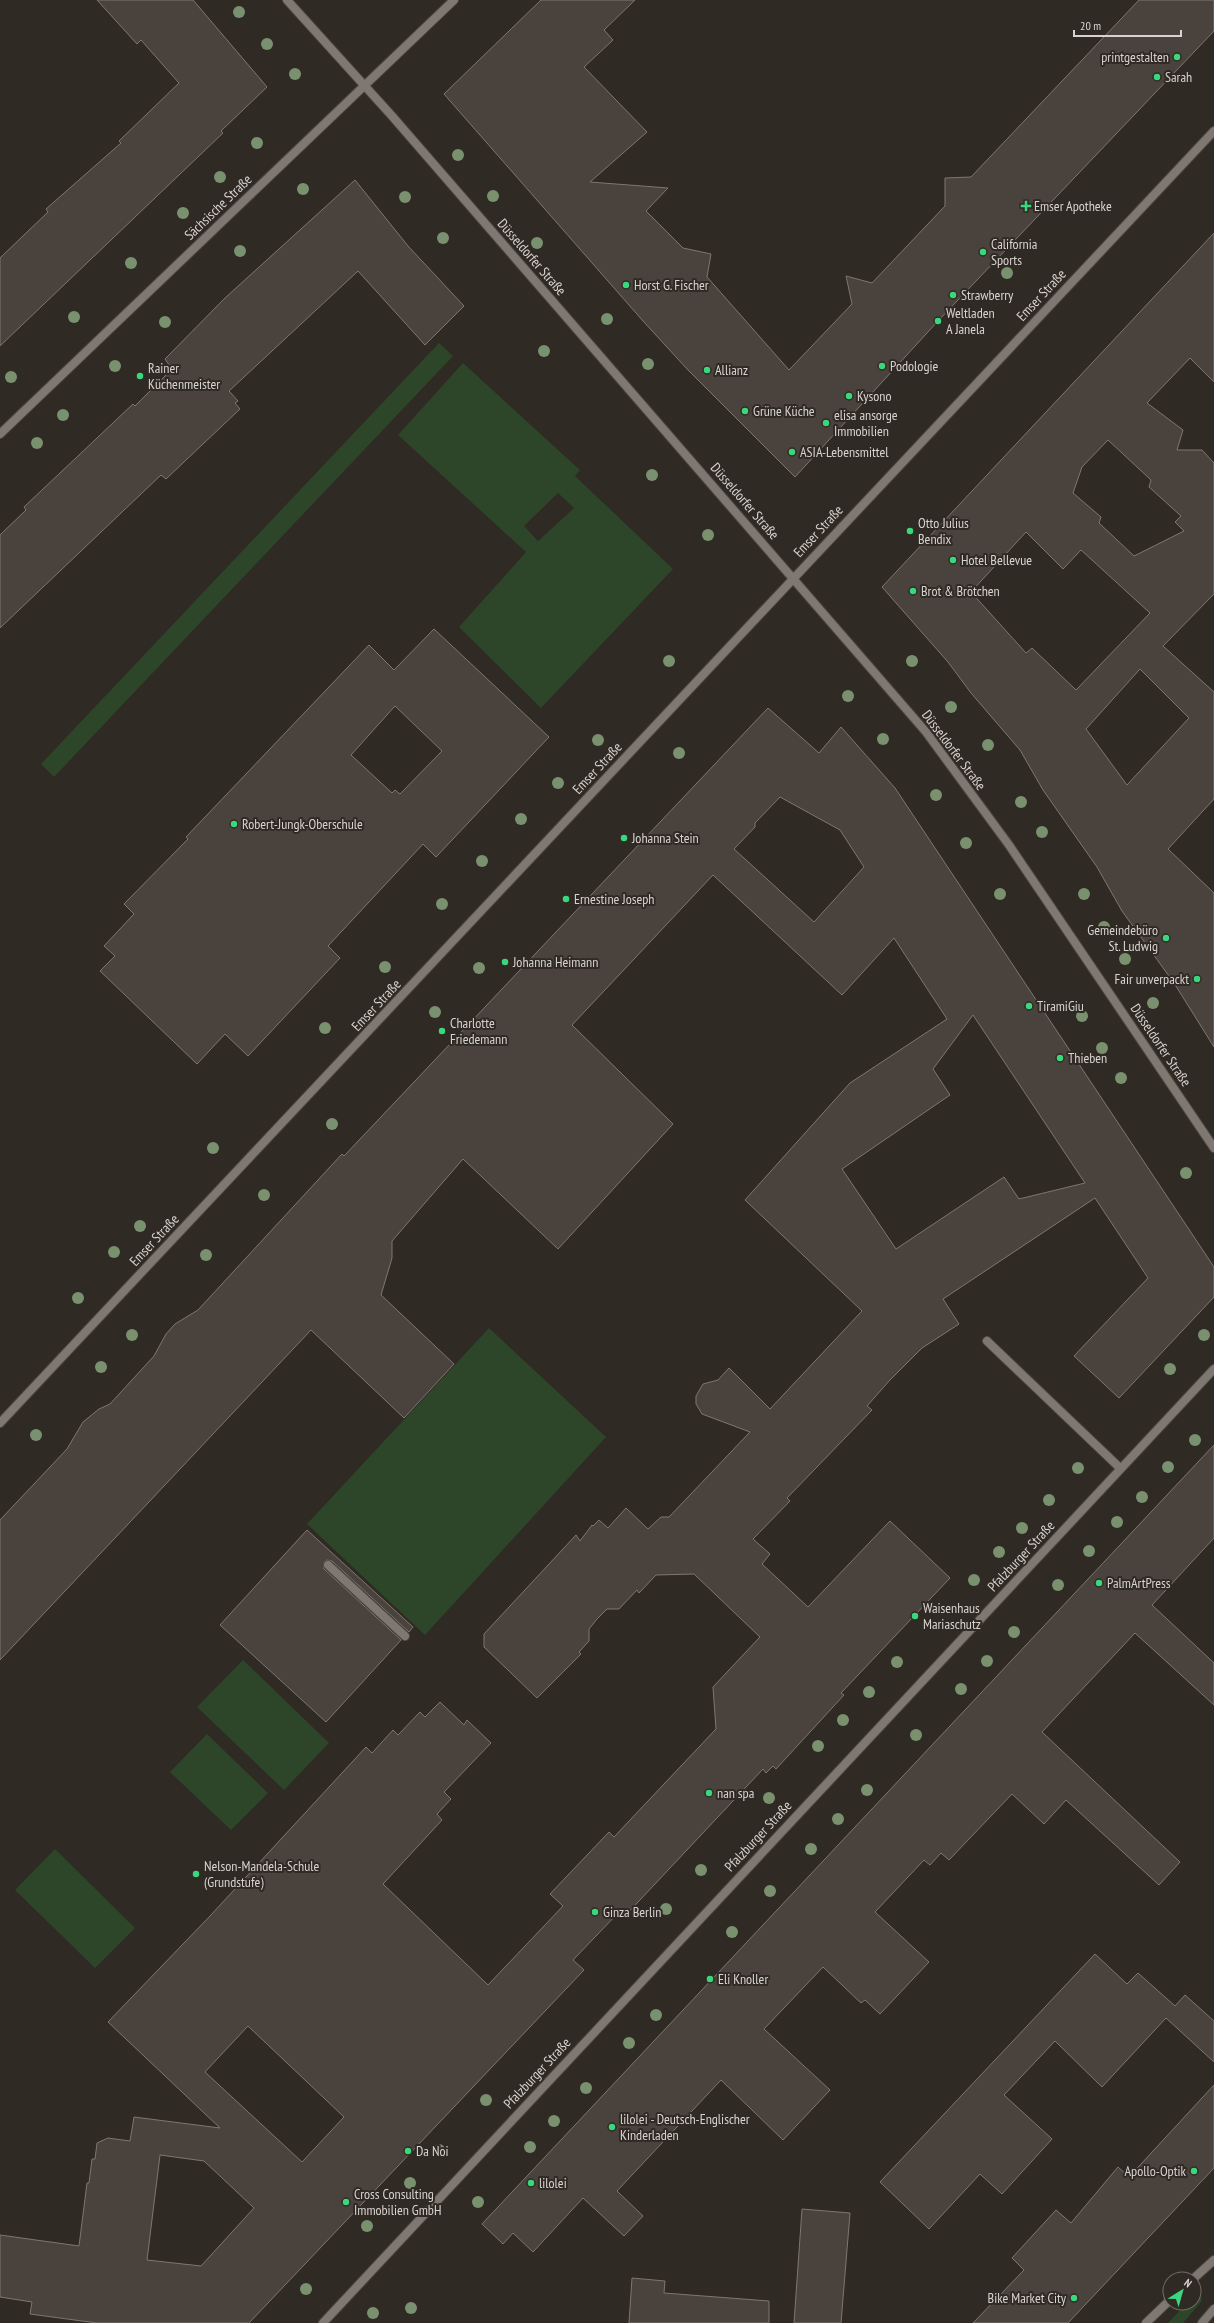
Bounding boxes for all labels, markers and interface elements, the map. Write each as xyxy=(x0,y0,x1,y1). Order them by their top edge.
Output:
scale bar xyxy=(1074,12,1181,38)
text: 20 m xyxy=(1080,18,1101,33)
place label: printgestalten xyxy=(1101,48,1169,66)
marker: printgestalten xyxy=(1172,52,1182,62)
place label: Sarah xyxy=(1165,68,1192,86)
marker: Sarah xyxy=(1152,72,1162,82)
street label: Sächsische Straße xyxy=(180,170,256,244)
place label: Emser Apotheke xyxy=(1034,197,1112,215)
marker: Emser Apotheke xyxy=(1021,201,1031,211)
street label: Düsseldorfer Straße xyxy=(494,215,570,299)
place label: California Sports xyxy=(991,235,1037,269)
marker: California Sports xyxy=(978,247,988,257)
street label: Emser Straße xyxy=(1012,265,1070,325)
place label: Horst G. Fischer xyxy=(634,276,709,294)
marker: Horst G. Fischer xyxy=(621,280,631,290)
place label: Strawberry xyxy=(961,286,1014,304)
marker: Strawberry xyxy=(948,290,958,300)
place label: Weltladen A Janela xyxy=(946,304,995,338)
marker: Weltladen A Janela xyxy=(933,316,943,326)
place label: Podologie xyxy=(890,357,938,375)
place label: Rainer Küchenmeister xyxy=(148,359,220,393)
place label: Allianz xyxy=(715,361,748,379)
marker: Podologie xyxy=(877,361,887,371)
marker: Allianz xyxy=(702,365,712,375)
marker: Rainer Küchenmeister xyxy=(135,371,145,381)
place label: Kysono xyxy=(857,387,892,405)
marker: Kysono xyxy=(844,391,854,401)
place label: Grüne Küche xyxy=(753,402,815,420)
marker: Grüne Küche xyxy=(740,406,750,416)
place label: elisa ansorge Immobilien xyxy=(834,406,898,440)
marker: elisa ansorge Immobilien xyxy=(821,418,831,428)
place label: ASIA-Lebensmittel xyxy=(800,443,889,461)
marker: ASIA-Lebensmittel xyxy=(787,447,797,457)
street label: Düsseldorfer Straße xyxy=(707,459,783,543)
street label: Emser Straße xyxy=(789,501,847,561)
place label: Otto Julius Bendix xyxy=(918,514,969,548)
marker: Otto Julius Bendix xyxy=(905,526,915,536)
place label: Hotel Bellevue xyxy=(961,551,1032,569)
marker: Hotel Bellevue xyxy=(948,555,958,565)
place label: Brot & Brötchen xyxy=(921,582,1000,600)
marker: Brot & Brötchen xyxy=(908,586,918,596)
street label: Düsseldorfer Straße xyxy=(918,706,990,794)
street label: Emser Straße xyxy=(568,738,626,798)
place label: Robert-Jungk-Oberschule xyxy=(242,815,363,833)
marker: Robert-Jungk-Oberschule xyxy=(229,819,239,829)
place label: Johanna Stein xyxy=(631,829,699,847)
marker: Johanna Stein xyxy=(619,833,629,843)
place label: Ernestine Joseph xyxy=(574,890,654,908)
marker: Ernestine Joseph xyxy=(561,894,571,904)
place label: Gemeindebüro St. Ludwig xyxy=(1087,921,1158,955)
marker: Gemeindebüro St. Ludwig xyxy=(1161,933,1171,943)
place label: Johanna Heimann xyxy=(512,953,598,971)
marker: Johanna Heimann xyxy=(500,957,510,967)
place label: Fair unverpackt xyxy=(1115,970,1189,988)
marker: Fair unverpackt xyxy=(1192,974,1202,984)
street label: Emser Straße xyxy=(347,975,405,1035)
place label: TiramiGiu xyxy=(1037,997,1084,1015)
street label: Düsseldorfer Straße xyxy=(1127,1000,1195,1090)
marker: TiramiGiu xyxy=(1024,1001,1034,1011)
place label: Charlotte Friedemann xyxy=(450,1014,507,1048)
marker: Charlotte Friedemann xyxy=(437,1026,447,1036)
place label: Thieben xyxy=(1068,1049,1107,1067)
marker: Thieben xyxy=(1055,1053,1065,1063)
street label: Emser Straße xyxy=(125,1210,183,1270)
street label: Pfalzburger Straße xyxy=(984,1517,1059,1595)
place label: PalmArtPress xyxy=(1107,1574,1171,1592)
marker: PalmArtPress xyxy=(1094,1578,1104,1588)
place label: Waisenhaus Mariaschutz xyxy=(923,1599,981,1633)
marker: Waisenhaus Mariaschutz xyxy=(910,1611,920,1621)
place label: nan spa xyxy=(717,1784,754,1802)
marker: nan spa xyxy=(704,1788,714,1798)
street label: Pfalzburger Straße xyxy=(721,1797,796,1875)
place label: Nelson-Mandela-Schule (Grundstufe) xyxy=(204,1857,319,1891)
marker: Nelson-Mandela-Schule (Grundstufe) xyxy=(191,1869,201,1879)
place label: Ginza Berlin xyxy=(603,1903,661,1921)
marker: Ginza Berlin xyxy=(590,1907,600,1917)
place label: Eli Knoller xyxy=(718,1970,768,1988)
marker: Eli Knoller xyxy=(705,1974,715,1984)
street label: Pfalzburger Straße xyxy=(500,2034,575,2112)
place label: lilolei - Deutsch-Englischer Kinderladen xyxy=(620,2110,750,2144)
marker: lilolei - Deutsch-Englischer Kinderladen xyxy=(607,2122,617,2132)
place label: Da Noi xyxy=(416,2142,449,2160)
marker: Da Noi xyxy=(403,2146,413,2156)
place label: Apollo-Optik xyxy=(1124,2162,1187,2180)
marker: Apollo-Optik xyxy=(1189,2166,1199,2176)
place label: lilolei xyxy=(539,2174,567,2192)
marker: lilolei xyxy=(526,2178,536,2188)
place label: Cross Consulting Immobilien GmbH xyxy=(354,2185,441,2219)
marker: Cross Consulting Immobilien GmbH xyxy=(341,2197,351,2207)
north arrow xyxy=(1162,2271,1202,2311)
text: N xyxy=(1181,2276,1195,2290)
place label: Bike Market City xyxy=(988,2289,1067,2307)
marker: Bike Market City xyxy=(1069,2293,1079,2303)

